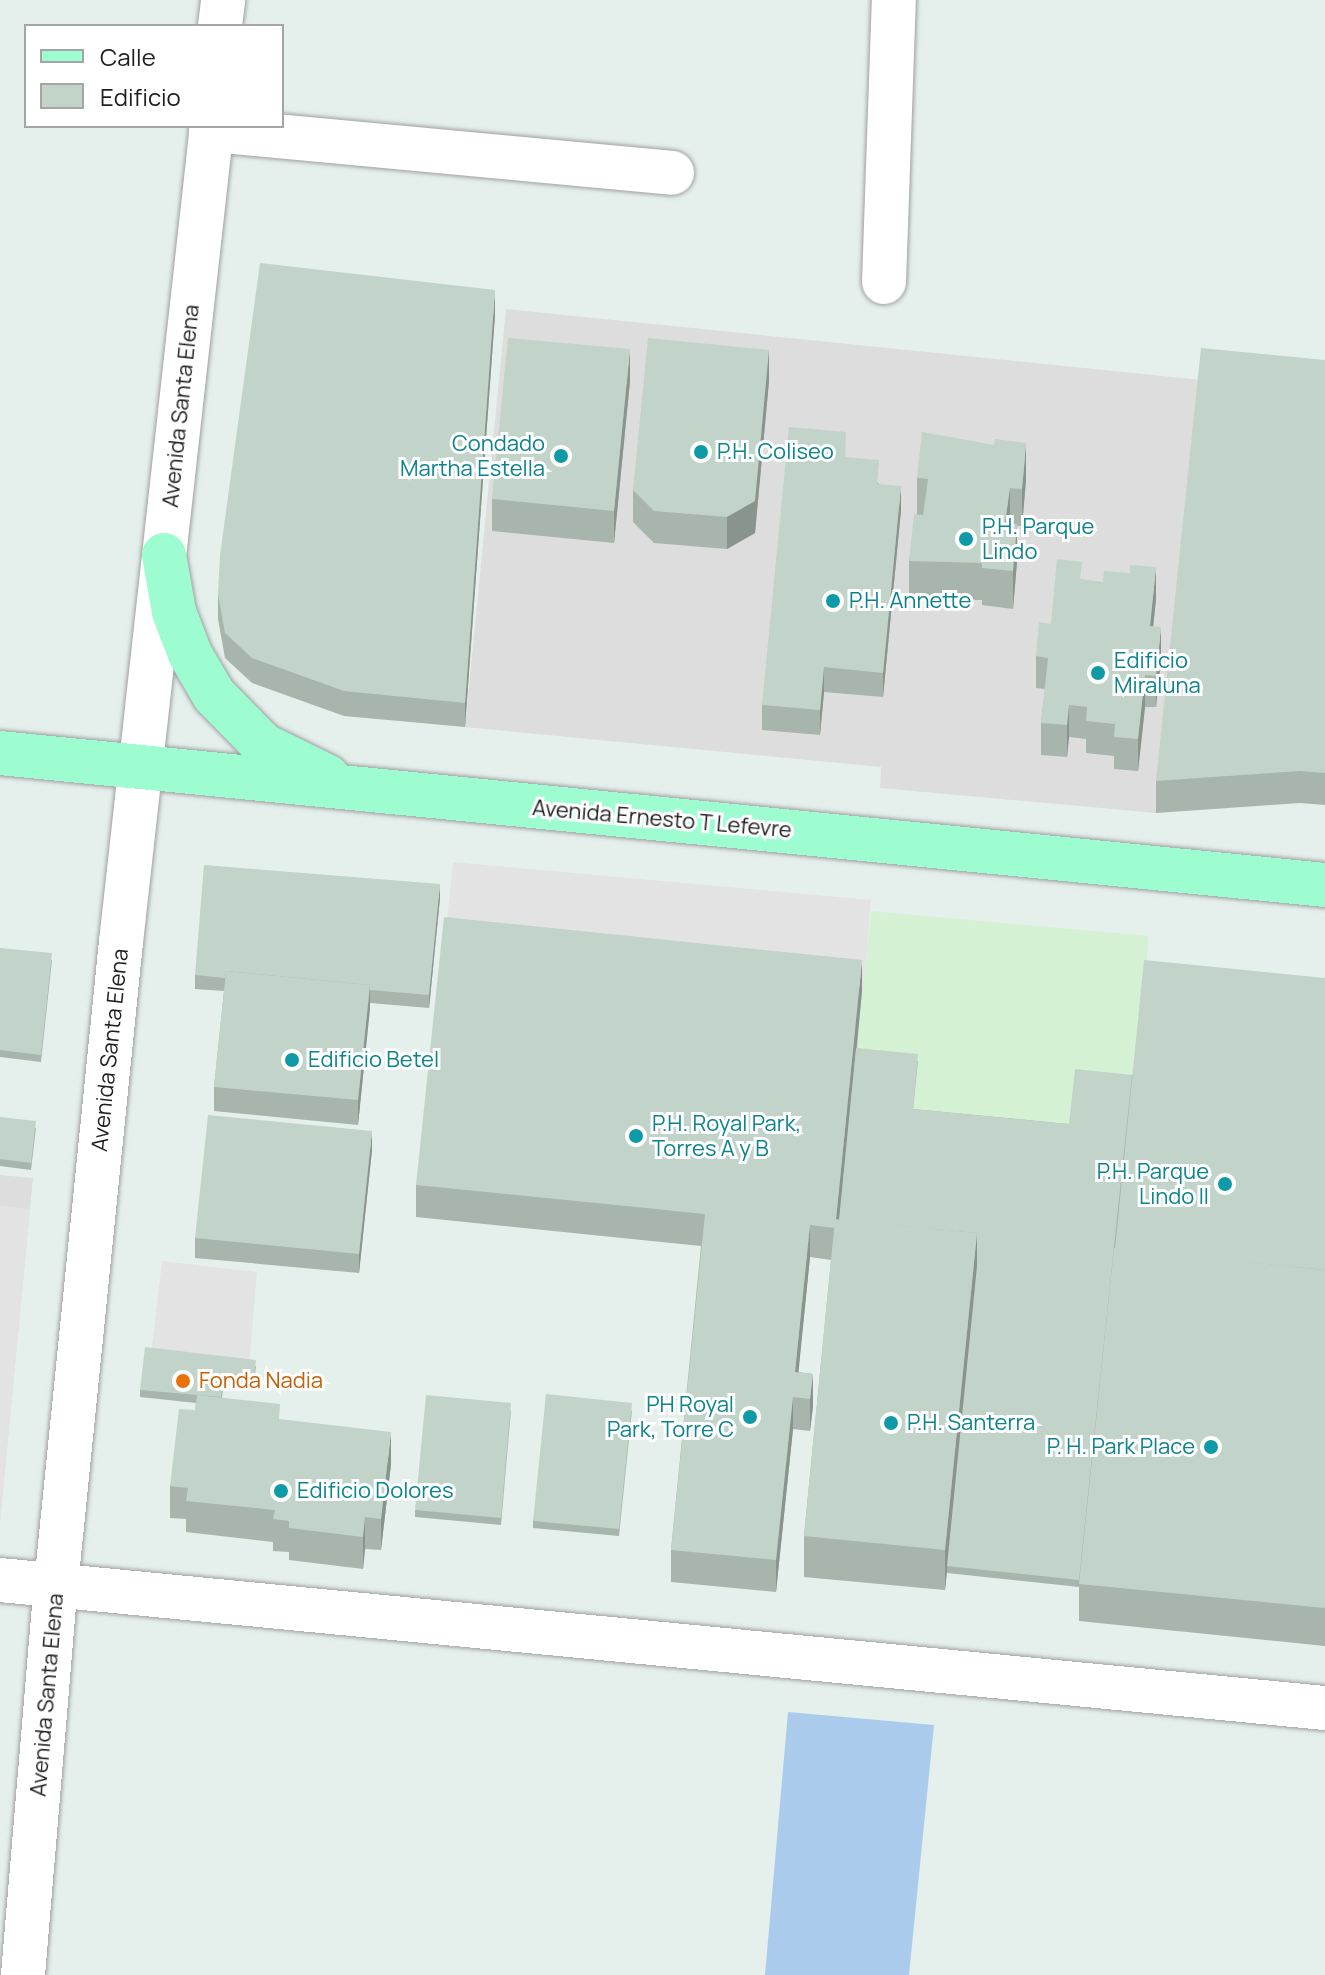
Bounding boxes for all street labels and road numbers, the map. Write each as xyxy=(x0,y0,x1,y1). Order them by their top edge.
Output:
street label: Avenida Santa Elena xyxy=(157,303,205,509)
street label: Avenida Ernesto T Lefevre xyxy=(531,794,793,844)
street label: Avenida Santa Elena xyxy=(86,947,134,1153)
street label: Avenida Santa Elena xyxy=(25,1592,69,1798)

